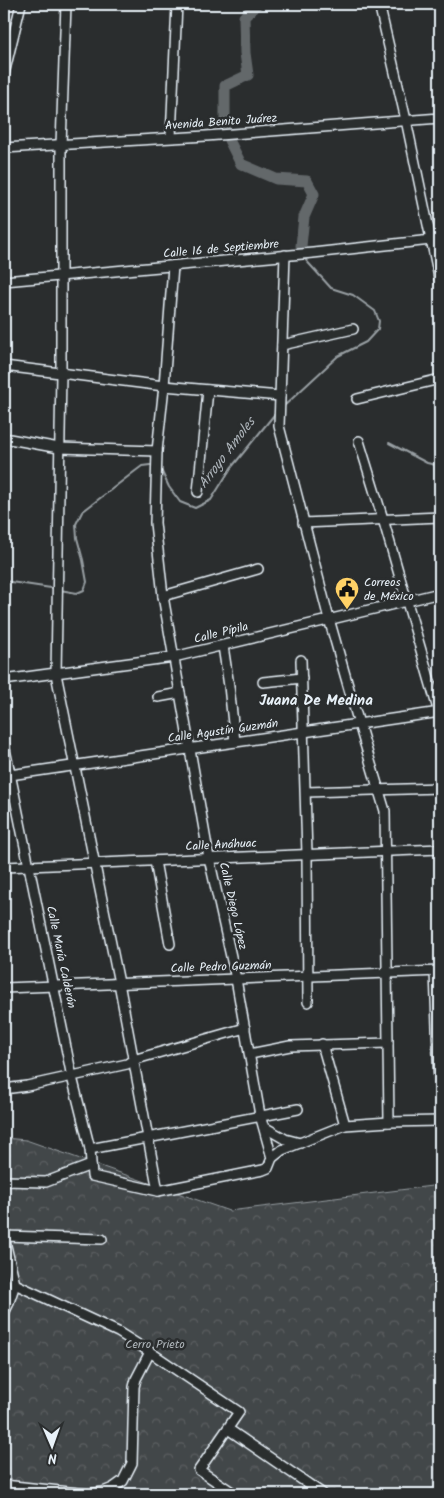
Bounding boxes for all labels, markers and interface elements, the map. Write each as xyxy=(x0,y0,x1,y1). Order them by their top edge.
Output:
street label: Avenida Benito Juárez xyxy=(164,109,278,135)
street label: Calle 16 de Septiembre xyxy=(162,234,280,264)
water label: Arroyo Amoles xyxy=(193,411,262,493)
place label: Correos de México xyxy=(364,573,414,606)
public building icon: Correos de México xyxy=(334,576,360,610)
street label: Calle Pípila xyxy=(192,617,251,649)
district label: Juana De Medina xyxy=(259,689,373,713)
street label: Calle Agustín Guzmán xyxy=(166,714,280,748)
street label: Calle Anáhuac xyxy=(185,834,257,856)
street label: Calle Diego López xyxy=(214,860,252,952)
street label: Calle María Calderón xyxy=(41,904,81,1010)
street label: Calle Pedro Guzmán xyxy=(170,956,272,978)
park label: Cerro Prieto xyxy=(125,1335,185,1354)
north arrow xyxy=(28,1420,78,1470)
text: N xyxy=(47,1447,57,1469)

